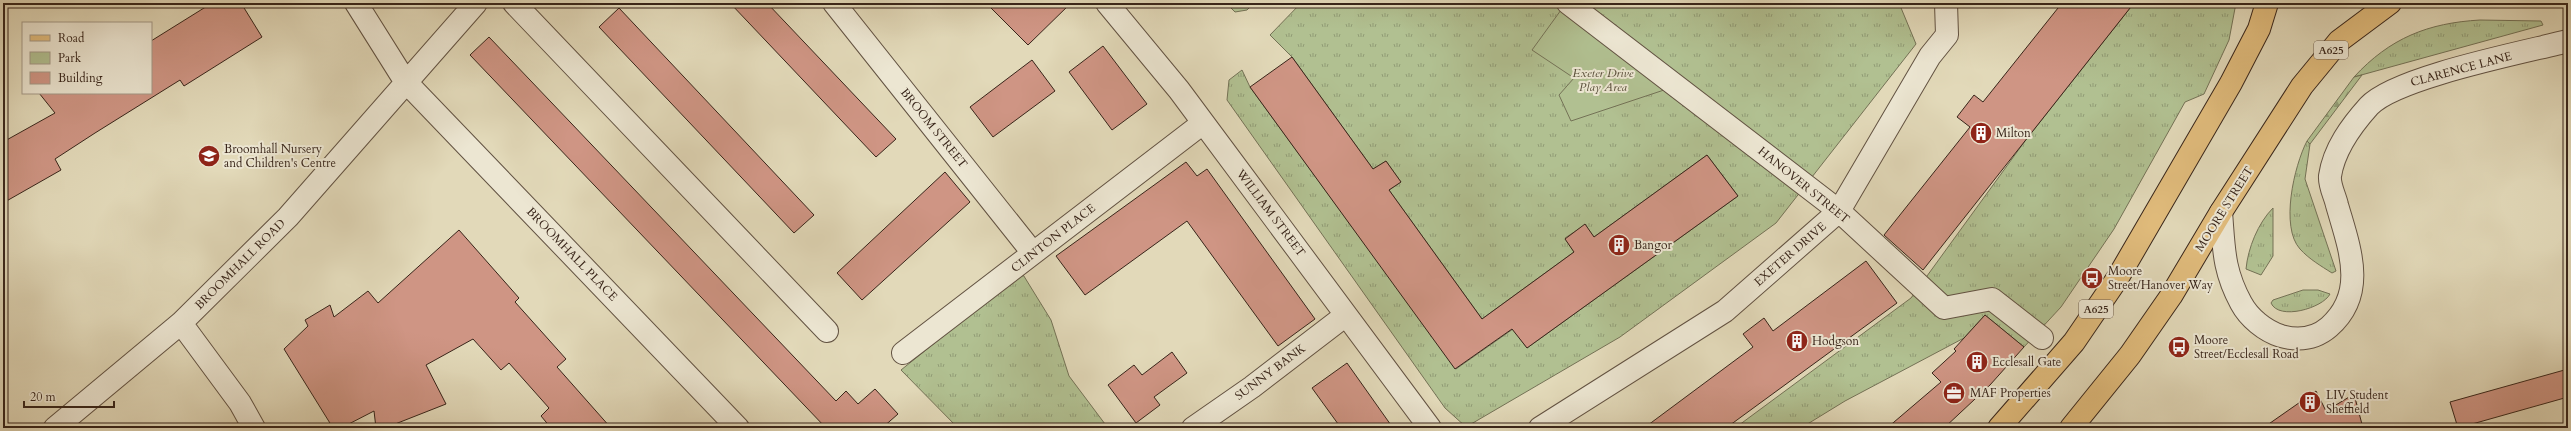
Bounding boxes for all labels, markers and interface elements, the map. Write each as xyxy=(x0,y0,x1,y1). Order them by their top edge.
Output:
legend xyxy=(22,22,152,94)
text: Road xyxy=(58,30,85,46)
road number: A625 xyxy=(2314,41,2348,59)
street label: CLARENCE LANE xyxy=(2409,48,2513,90)
text: Park xyxy=(58,50,82,66)
park label: Exeter Drive Play Area xyxy=(1573,65,1634,95)
text: Building xyxy=(58,70,103,86)
street label: BROOM STREET xyxy=(897,85,971,171)
building icon: Milton xyxy=(1968,120,1994,146)
place label: Milton xyxy=(1996,125,2031,141)
place label: Broomhall Nursery and Children's Centre xyxy=(224,141,336,171)
school or university icon: Broomhall Nursery and Children's Centre xyxy=(196,143,222,169)
street label: HANOVER STREET xyxy=(1755,143,1853,227)
street label: MOORE STREET xyxy=(2191,163,2257,255)
street label: WILLIAM STREET xyxy=(1232,165,1309,260)
street label: CLINTON PLACE xyxy=(1008,200,1098,276)
street label: BROOMHALL PLACE xyxy=(523,204,621,304)
street label: BROOMHALL ROAD xyxy=(191,215,289,313)
street label: EXETER DRIVE xyxy=(1751,218,1829,290)
building icon: Bangor xyxy=(1606,232,1632,258)
place label: Bangor xyxy=(1634,237,1672,253)
place label: Moore Street/Hanover Way xyxy=(2108,263,2214,293)
bus stop icon: Moore Street/Hanover Way xyxy=(2079,265,2105,291)
road number: A625 xyxy=(2079,300,2113,318)
building icon: Hodgson xyxy=(1784,328,1810,354)
place label: Moore Street/Ecclesall Road xyxy=(2194,332,2299,362)
place label: Hodgson xyxy=(1812,333,1859,349)
bus stop icon: Moore Street/Ecclesall Road xyxy=(2166,334,2192,360)
street label: SUNNY BANK xyxy=(1232,340,1309,404)
building icon: Ecclesall Gate xyxy=(1964,349,1990,375)
place label: Ecclesall Gate xyxy=(1992,354,2061,370)
office icon: MAF Properties xyxy=(1941,380,1967,406)
scale bar xyxy=(24,383,114,409)
place label: MAF Properties xyxy=(1970,385,2051,401)
place label: LIV Student Sheffield xyxy=(2326,387,2388,417)
text: 20 m xyxy=(30,389,57,405)
building icon: LIV Student Sheffield xyxy=(2297,389,2323,415)

